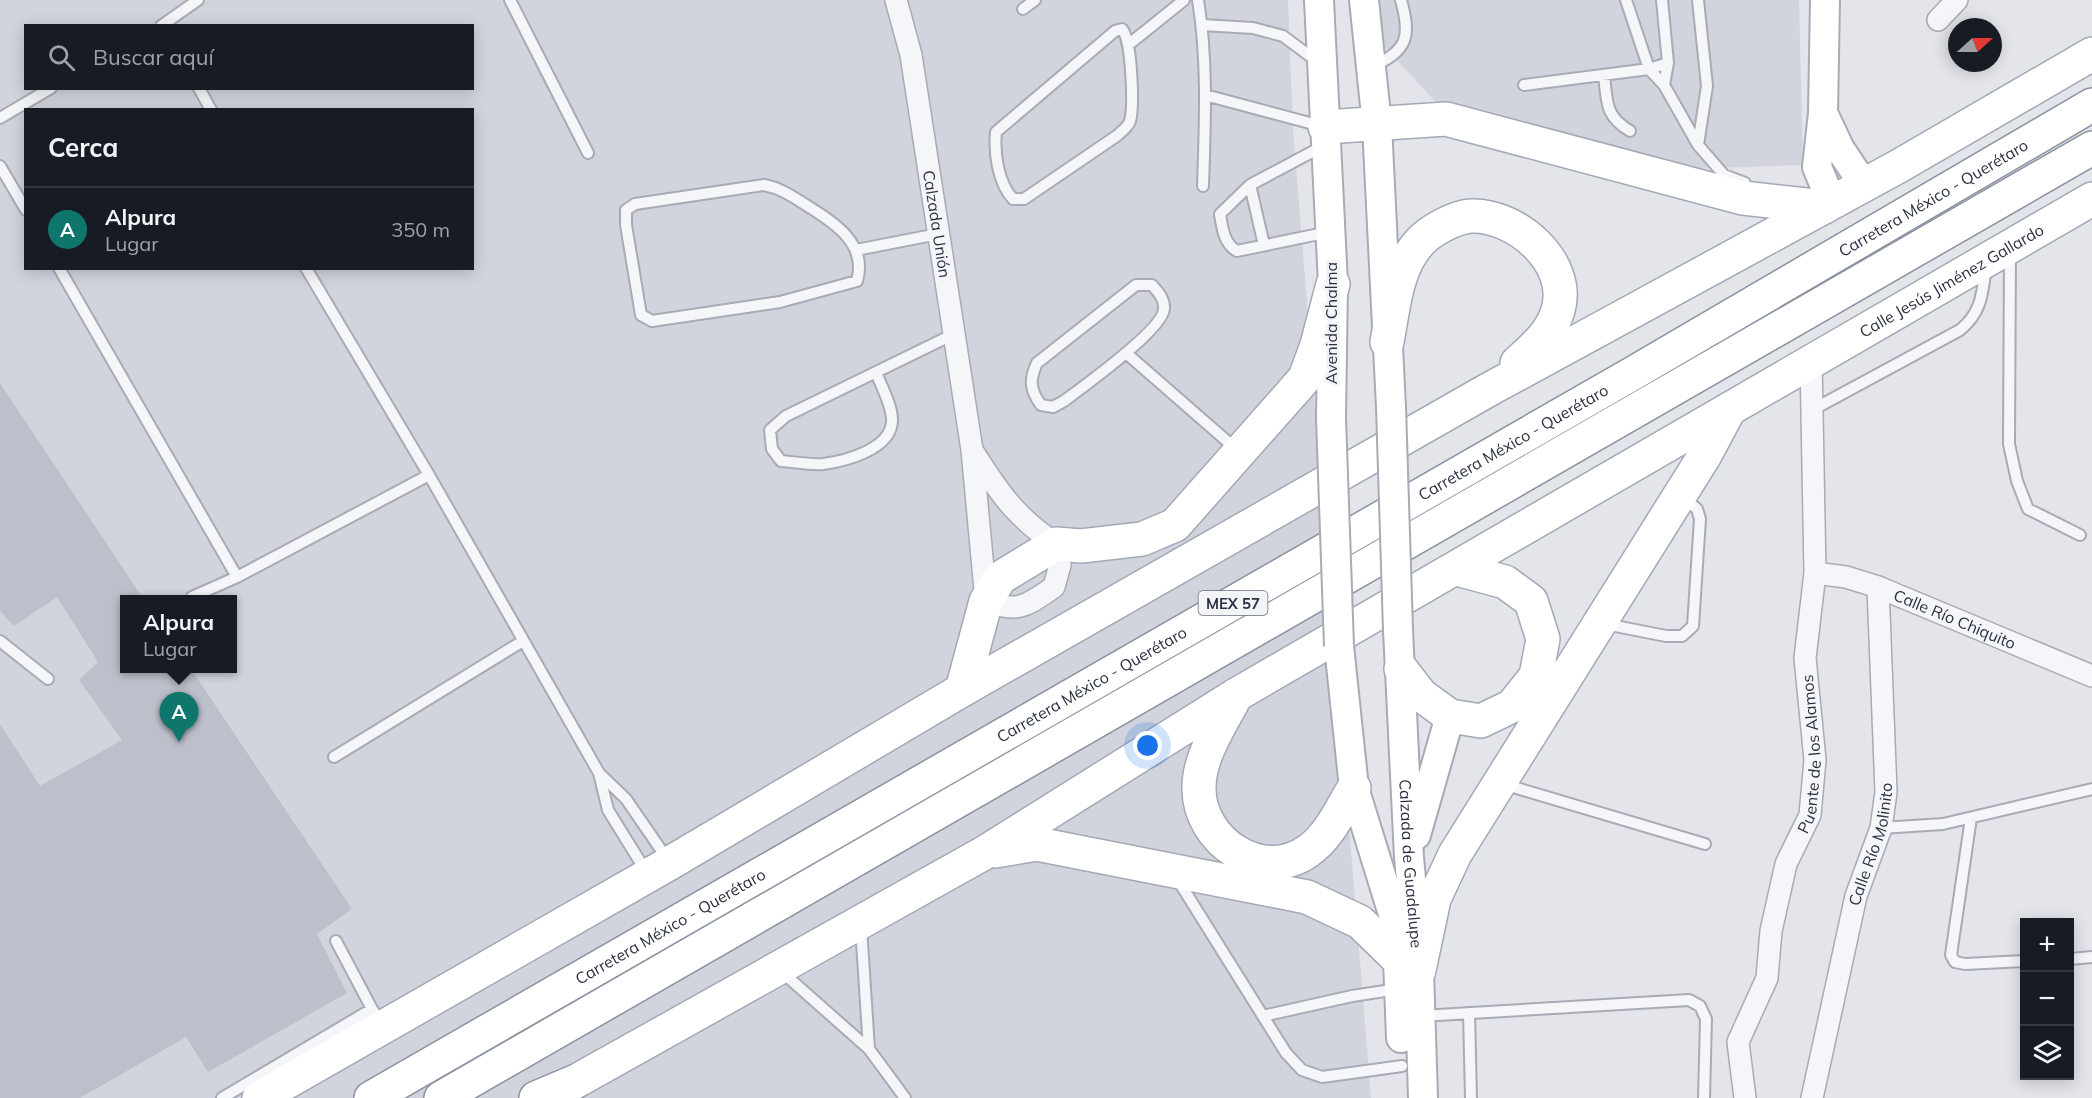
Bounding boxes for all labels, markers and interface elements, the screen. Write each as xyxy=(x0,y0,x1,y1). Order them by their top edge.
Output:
north arrow xyxy=(1948,18,2002,72)
search box xyxy=(24,24,474,90)
icon: search xyxy=(45,41,78,74)
text: Buscar aquí xyxy=(93,43,214,71)
text: Cerca xyxy=(48,131,118,164)
street label: Carretera México - Querétaro xyxy=(1835,135,2031,261)
street label: Calzada Unión xyxy=(919,169,955,279)
text: Alpura xyxy=(105,203,176,231)
text: A xyxy=(60,217,75,242)
text: 350 m xyxy=(391,217,450,242)
street label: Calle Jesús Jiménez Gallardo xyxy=(1856,219,2047,342)
text: Lugar xyxy=(105,231,159,256)
street label: Avenida Chalma xyxy=(1321,262,1341,384)
street label: Carretera México - Querétaro xyxy=(1414,380,1612,505)
street label: Calle Río Chiquito xyxy=(1891,585,2019,653)
road number: MEX 57 xyxy=(1198,591,1268,615)
popup xyxy=(120,595,237,673)
text: Alpura xyxy=(143,608,214,636)
street label: Carretera México - Querétaro xyxy=(993,622,1190,747)
text: Lugar xyxy=(143,636,196,661)
street label: Puente de los Alamos xyxy=(1793,674,1825,837)
pin: A xyxy=(160,692,198,742)
your location xyxy=(1133,731,1162,760)
street label: Calzada de Guadalupe xyxy=(1395,779,1427,949)
street label: Calle Río Molinito xyxy=(1844,782,1896,907)
street label: Carretera México - Querétaro xyxy=(572,864,769,989)
map controls xyxy=(2020,918,2074,1080)
button: + xyxy=(2020,918,2074,972)
button: − xyxy=(2020,972,2074,1026)
button: layers xyxy=(2020,1026,2074,1080)

